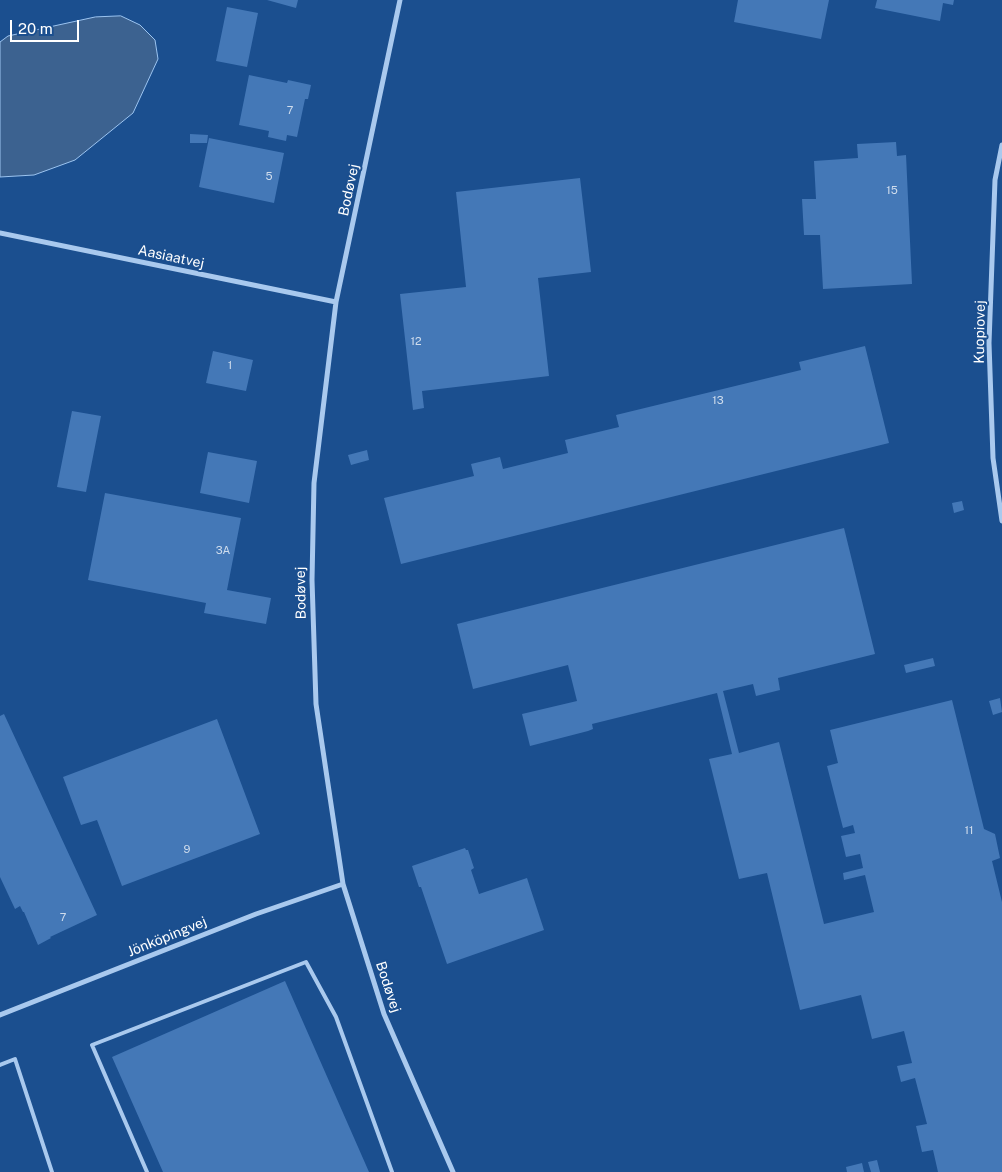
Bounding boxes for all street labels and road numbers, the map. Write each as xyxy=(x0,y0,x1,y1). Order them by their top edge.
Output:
street label: Bodøvej xyxy=(335,162,363,218)
street label: Aasiaatvej xyxy=(136,242,206,272)
street label: Kuopiovej xyxy=(971,300,989,364)
street label: Bodøvej xyxy=(292,567,310,619)
street label: Jönköpingvej xyxy=(125,913,209,961)
street label: Bodøvej xyxy=(372,959,404,1015)

